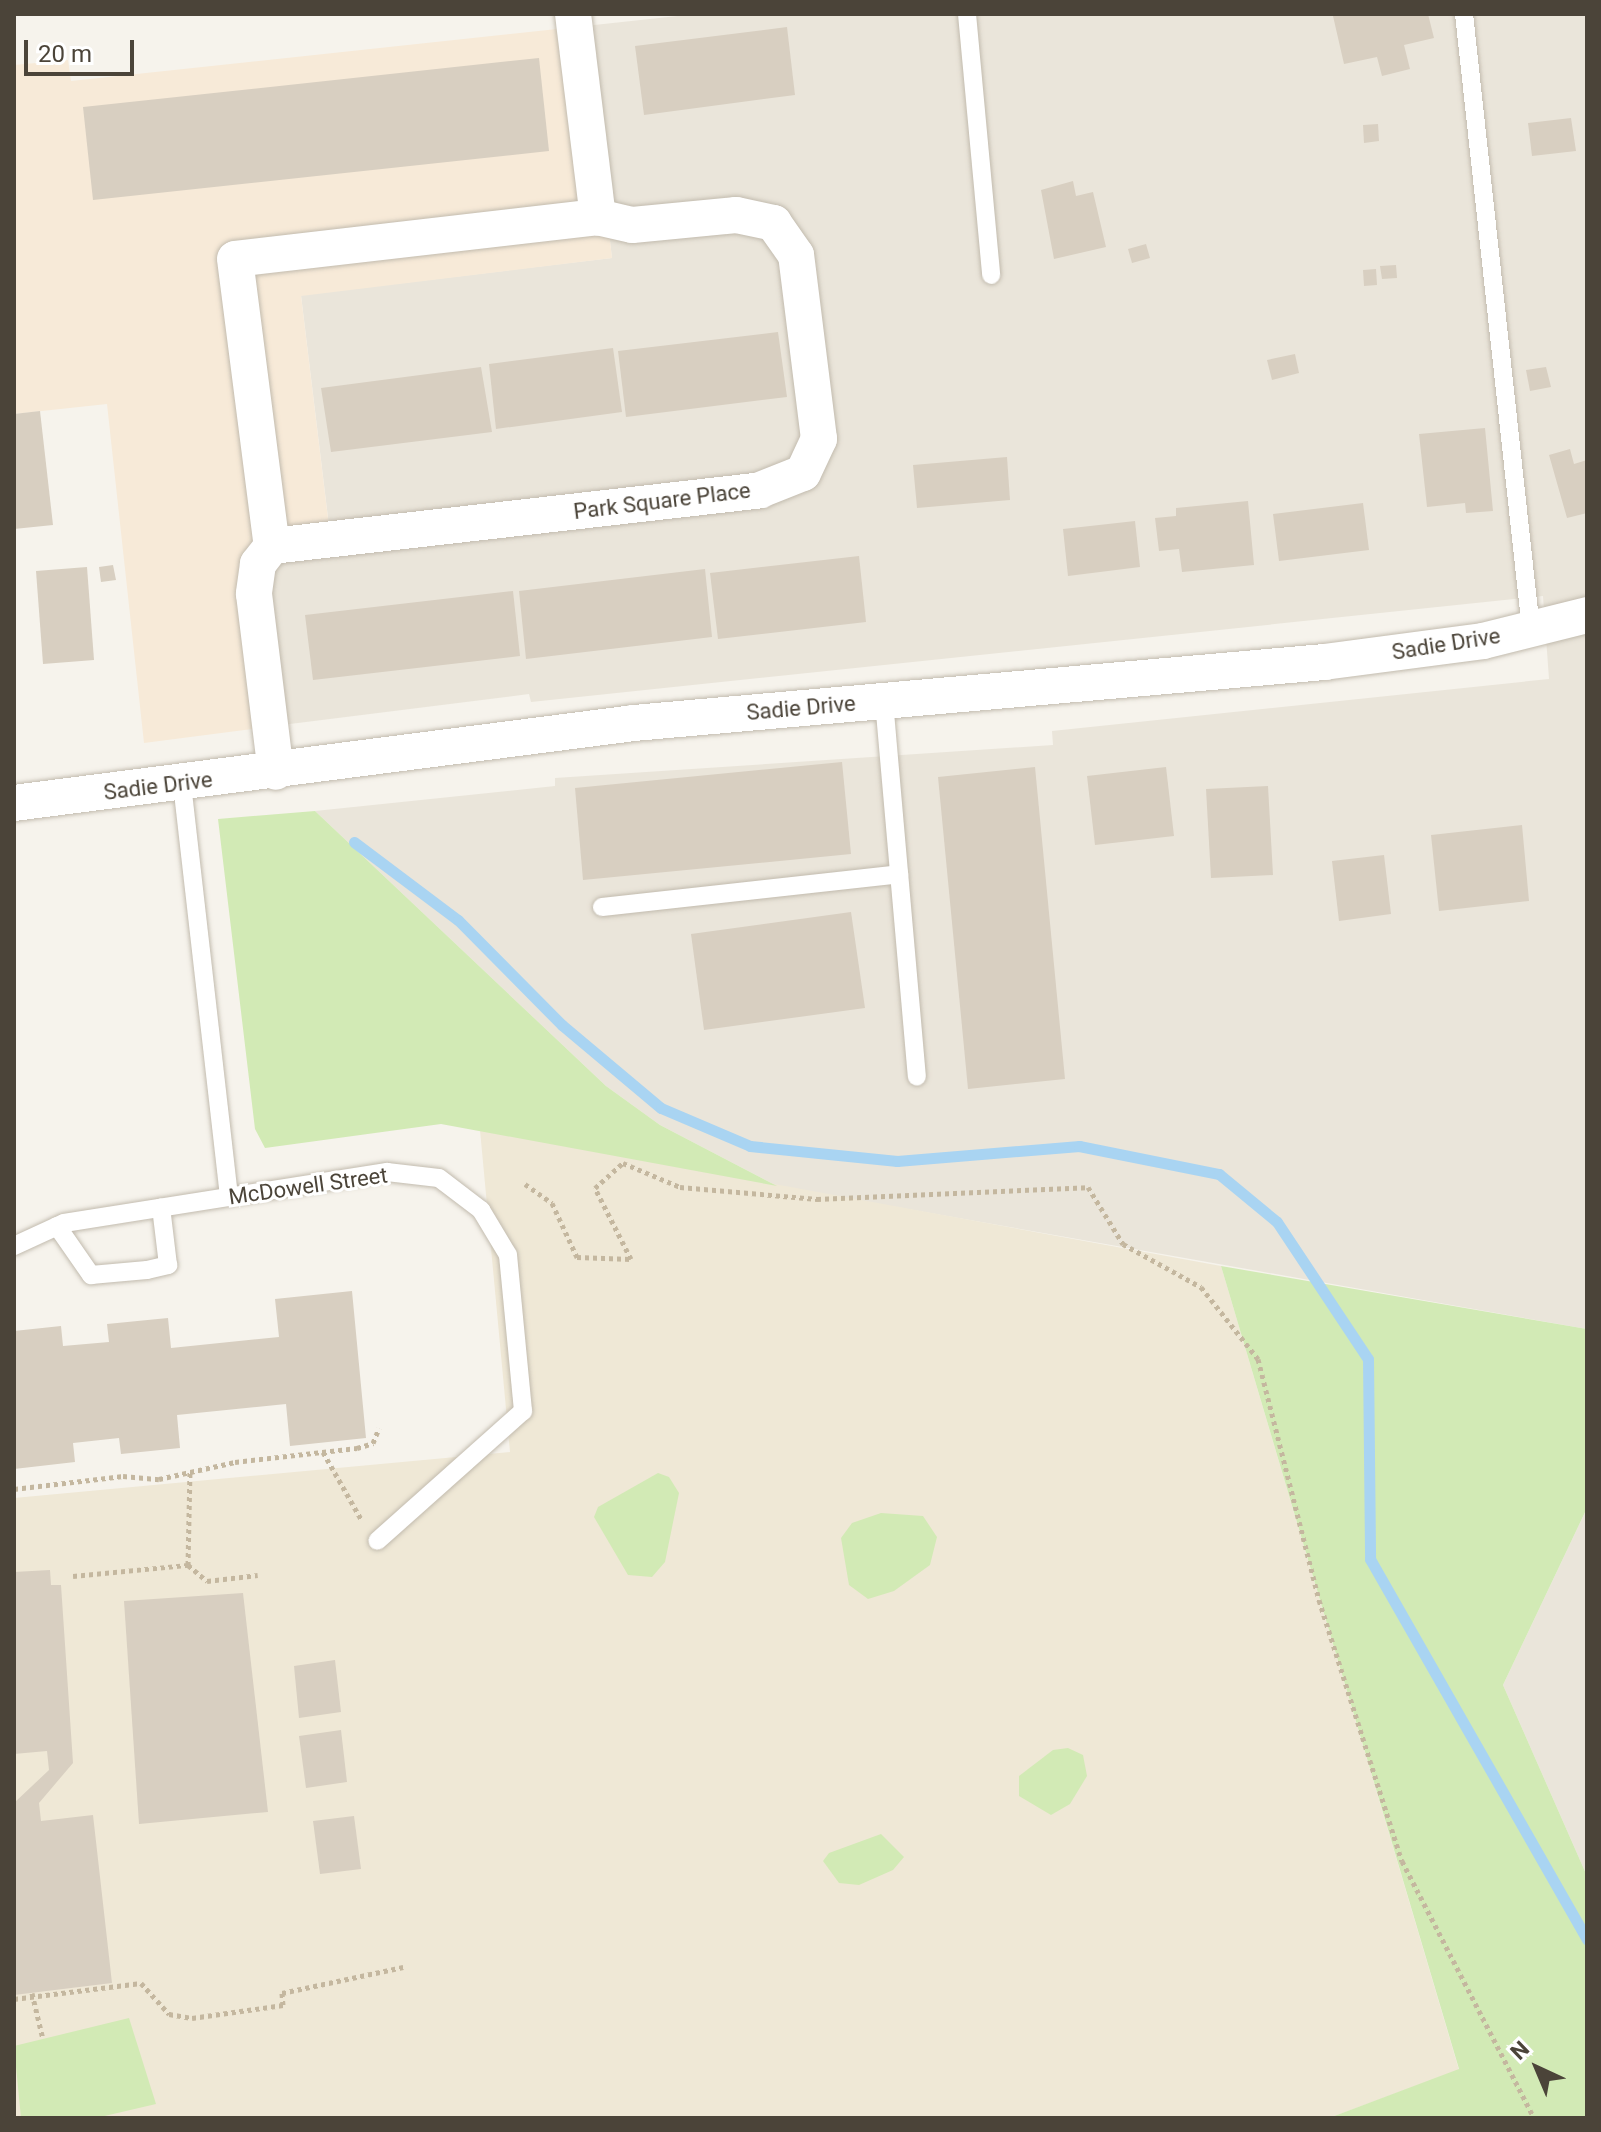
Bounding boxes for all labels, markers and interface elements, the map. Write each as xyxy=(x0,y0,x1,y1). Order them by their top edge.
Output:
scale bar xyxy=(28,24,138,74)
text: 20 m xyxy=(38,40,92,68)
street label: Park Square Place xyxy=(572,477,752,525)
street label: Sadie Drive xyxy=(1390,622,1502,666)
street label: Sadie Drive xyxy=(745,690,857,726)
street label: Sadie Drive xyxy=(102,766,214,806)
street label: McDowell Street xyxy=(227,1162,389,1210)
north arrow xyxy=(1497,2028,1577,2108)
text: N xyxy=(1506,2036,1534,2065)

